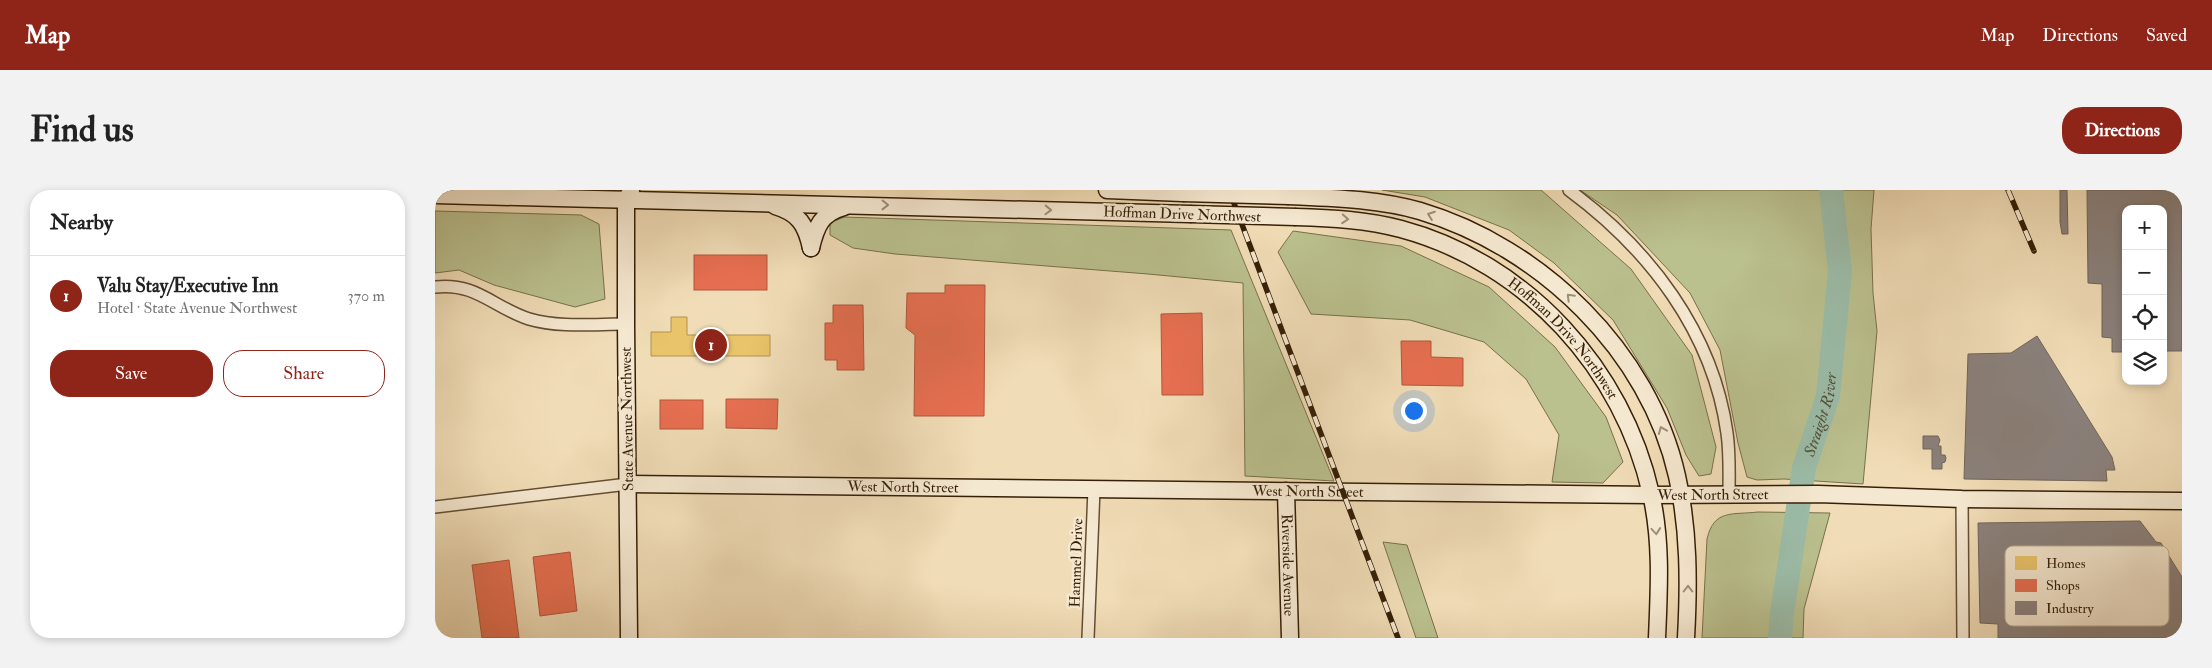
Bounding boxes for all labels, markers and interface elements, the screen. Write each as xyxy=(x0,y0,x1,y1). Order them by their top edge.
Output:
text: Map xyxy=(25,20,70,51)
text: Map xyxy=(1981,24,2014,47)
text: Directions xyxy=(2042,24,2118,47)
text: Saved xyxy=(2146,24,2187,47)
button: Directions xyxy=(2062,107,2182,154)
text: Find us xyxy=(30,108,134,152)
one-way arrow xyxy=(881,200,889,211)
street label: Hoffman Drive Northwest xyxy=(1103,202,1261,227)
one-way arrow xyxy=(1044,204,1052,215)
map controls xyxy=(2122,205,2167,385)
button: + xyxy=(2122,205,2167,250)
text: Nearby xyxy=(50,209,113,236)
one-way arrow xyxy=(1428,211,1436,221)
one-way arrow xyxy=(1341,214,1349,225)
button: − xyxy=(2122,250,2167,295)
street label: Hoffman Drive Northwest xyxy=(1504,273,1622,403)
text: Valu Stay/Executive Inn xyxy=(97,274,279,298)
text: 1 xyxy=(63,286,69,306)
text: 370 m xyxy=(348,286,385,306)
one-way arrow xyxy=(1567,294,1576,303)
button: locate xyxy=(2122,295,2167,340)
text: Hotel · State Avenue Northwest xyxy=(97,298,297,318)
pin: 1 xyxy=(695,326,727,364)
button: layers xyxy=(2122,340,2167,385)
street label: State Avenue Northwest xyxy=(617,347,638,491)
button: Save xyxy=(50,350,213,397)
button: Share xyxy=(223,350,385,397)
water label: Straight River xyxy=(1799,371,1841,460)
your location xyxy=(1401,398,1427,424)
one-way arrow xyxy=(1657,426,1668,435)
street label: West North Street xyxy=(846,477,959,498)
street label: West North Street xyxy=(1251,482,1364,502)
street label: West North Street xyxy=(1656,485,1769,505)
street label: Riverside Avenue xyxy=(1277,514,1298,616)
street label: Hammel Drive xyxy=(1065,518,1088,608)
one-way arrow xyxy=(1651,528,1662,536)
legend xyxy=(2005,546,2169,626)
text: Homes xyxy=(2046,555,2086,572)
text: Shops xyxy=(2046,577,2080,595)
one-way arrow xyxy=(1683,585,1693,593)
text: Industry xyxy=(2046,600,2095,618)

